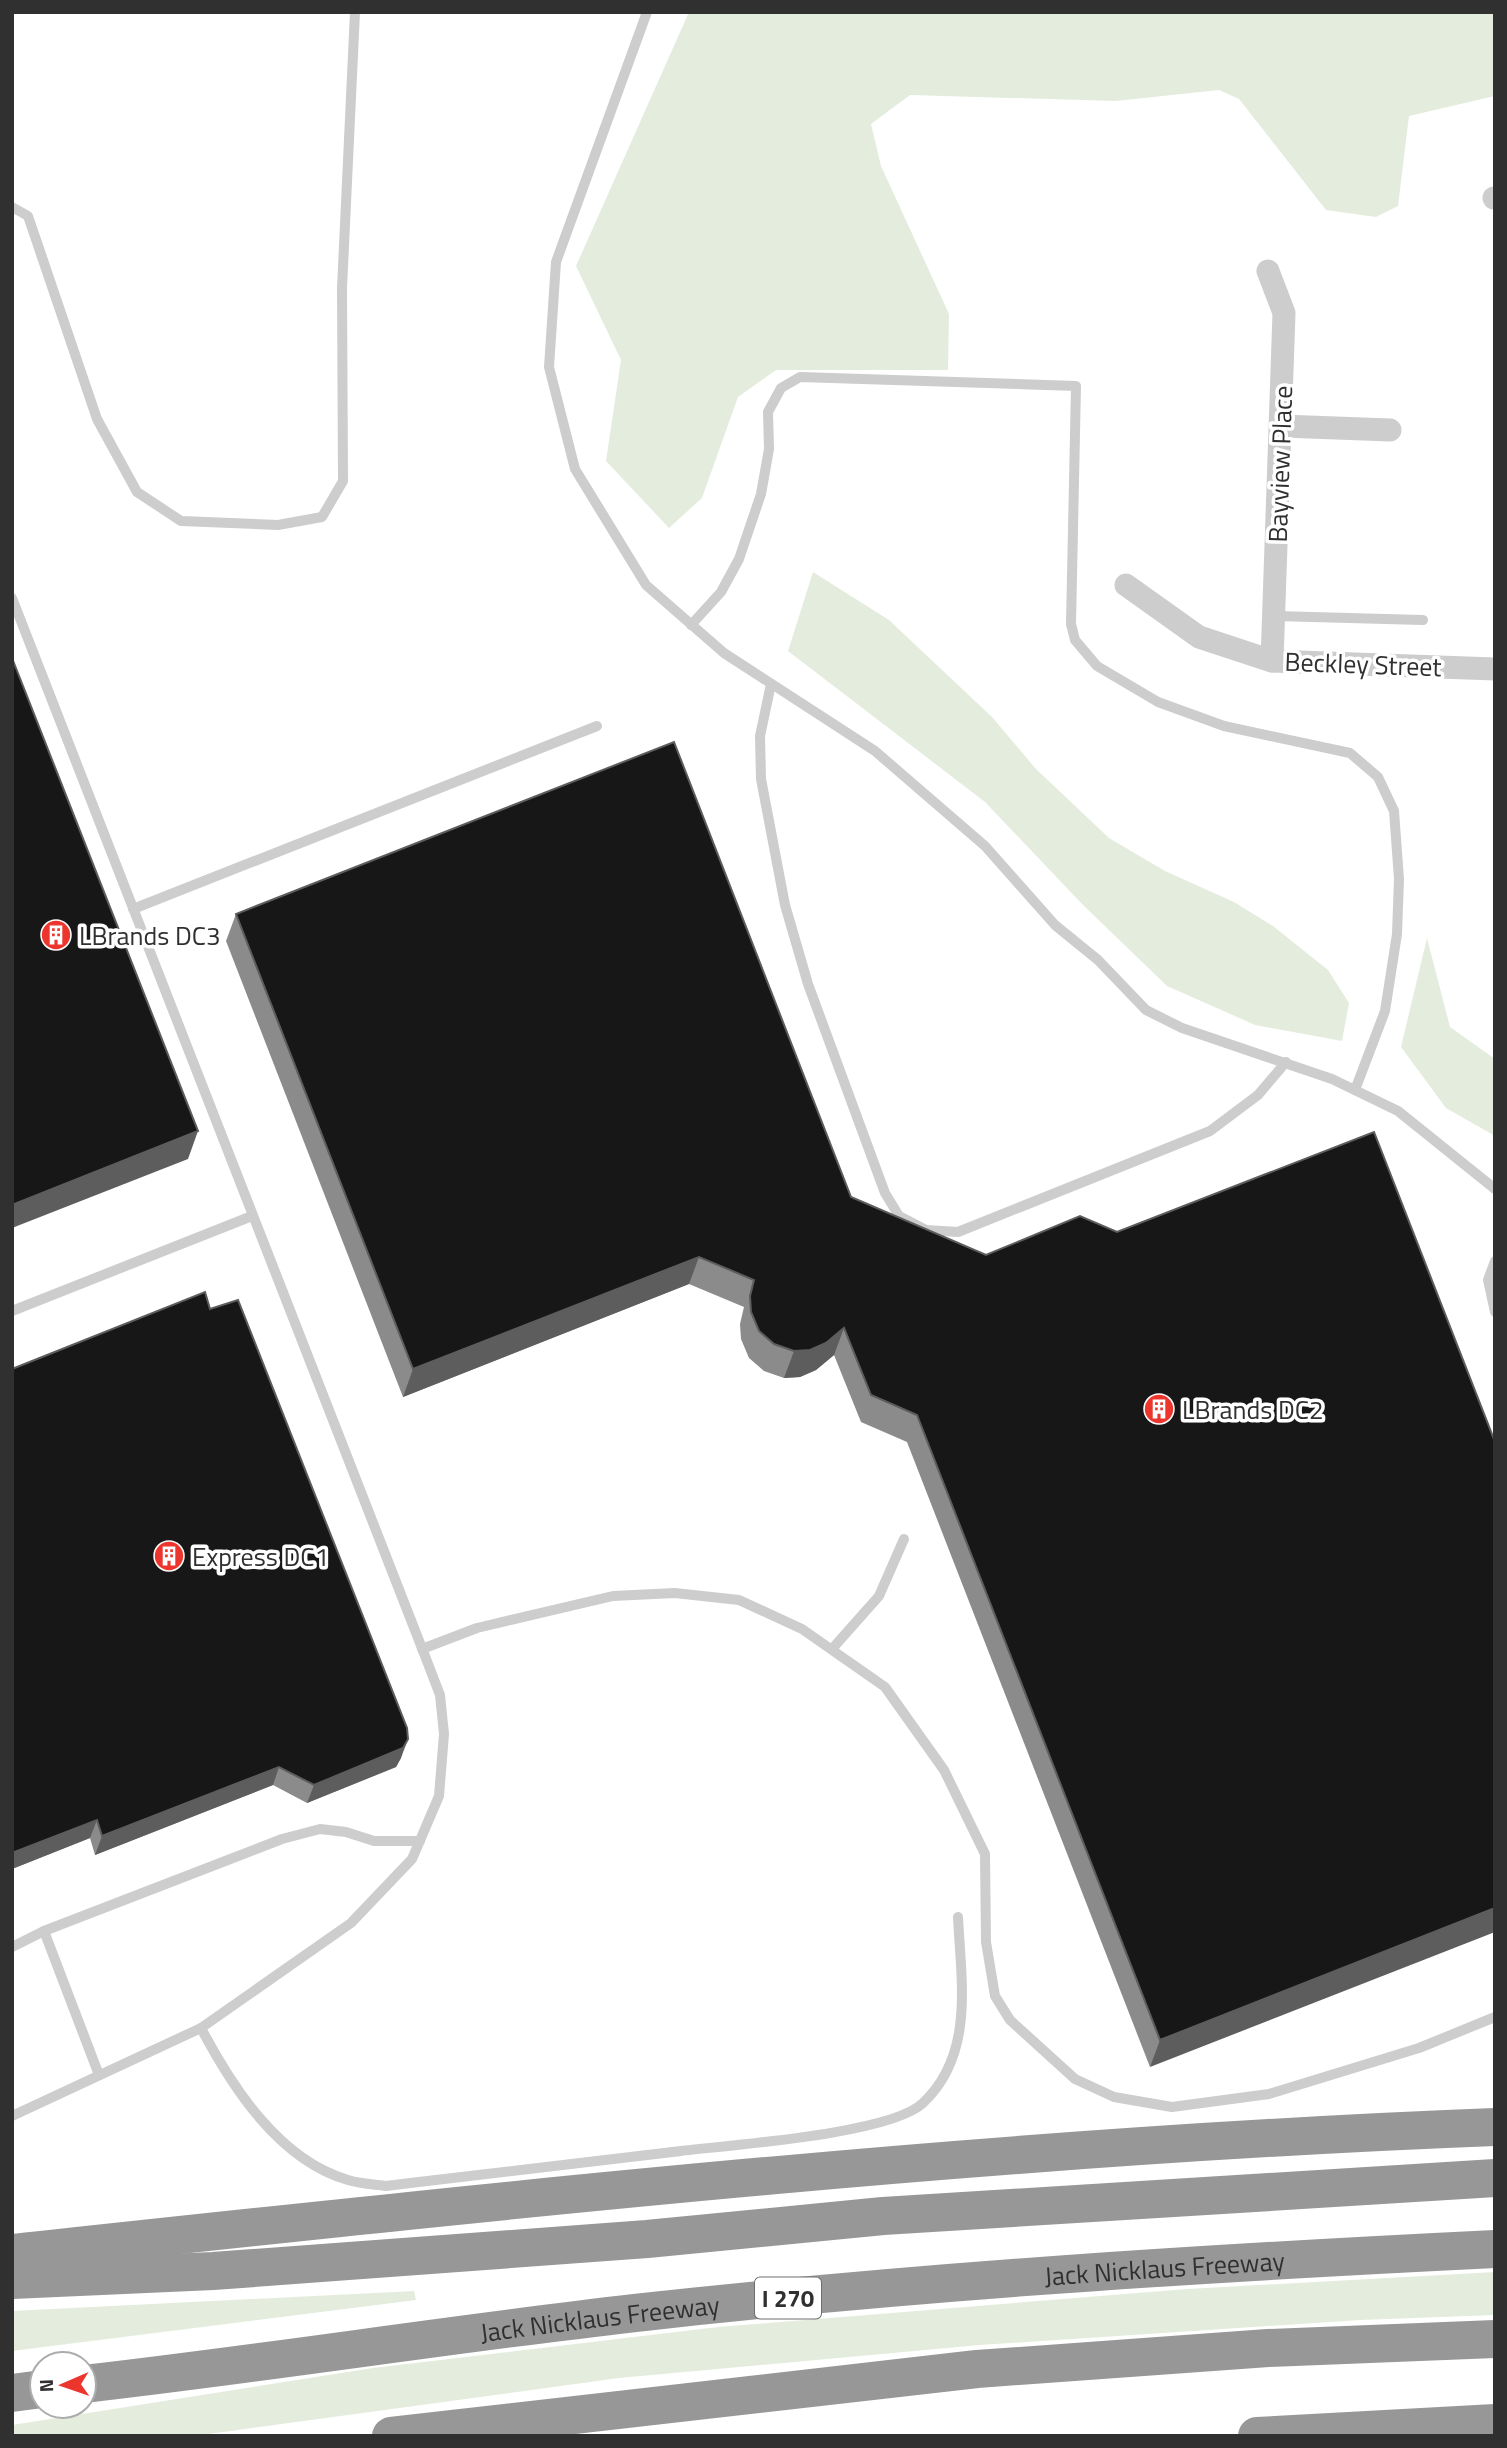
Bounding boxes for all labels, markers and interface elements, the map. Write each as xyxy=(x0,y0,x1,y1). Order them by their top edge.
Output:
street label: Bayview Place xyxy=(1258,385,1302,543)
street label: Beckley Street xyxy=(1284,642,1442,686)
place label: LBrands DC3 xyxy=(79,916,221,955)
building icon: LBrands DC3 xyxy=(39,918,73,952)
place label: LBrands DC2 xyxy=(1182,1390,1324,1429)
building icon: LBrands DC2 xyxy=(1142,1392,1176,1426)
place label: Express DC1 xyxy=(192,1537,329,1576)
building icon: Express DC1 xyxy=(152,1539,186,1573)
street label: Jack Nicklaus Freeway xyxy=(1043,2241,1286,2295)
road number: I 270 xyxy=(755,2278,821,2318)
street label: Jack Nicklaus Freeway xyxy=(478,2285,721,2352)
north arrow xyxy=(28,2350,98,2420)
text: N xyxy=(31,2379,60,2393)

